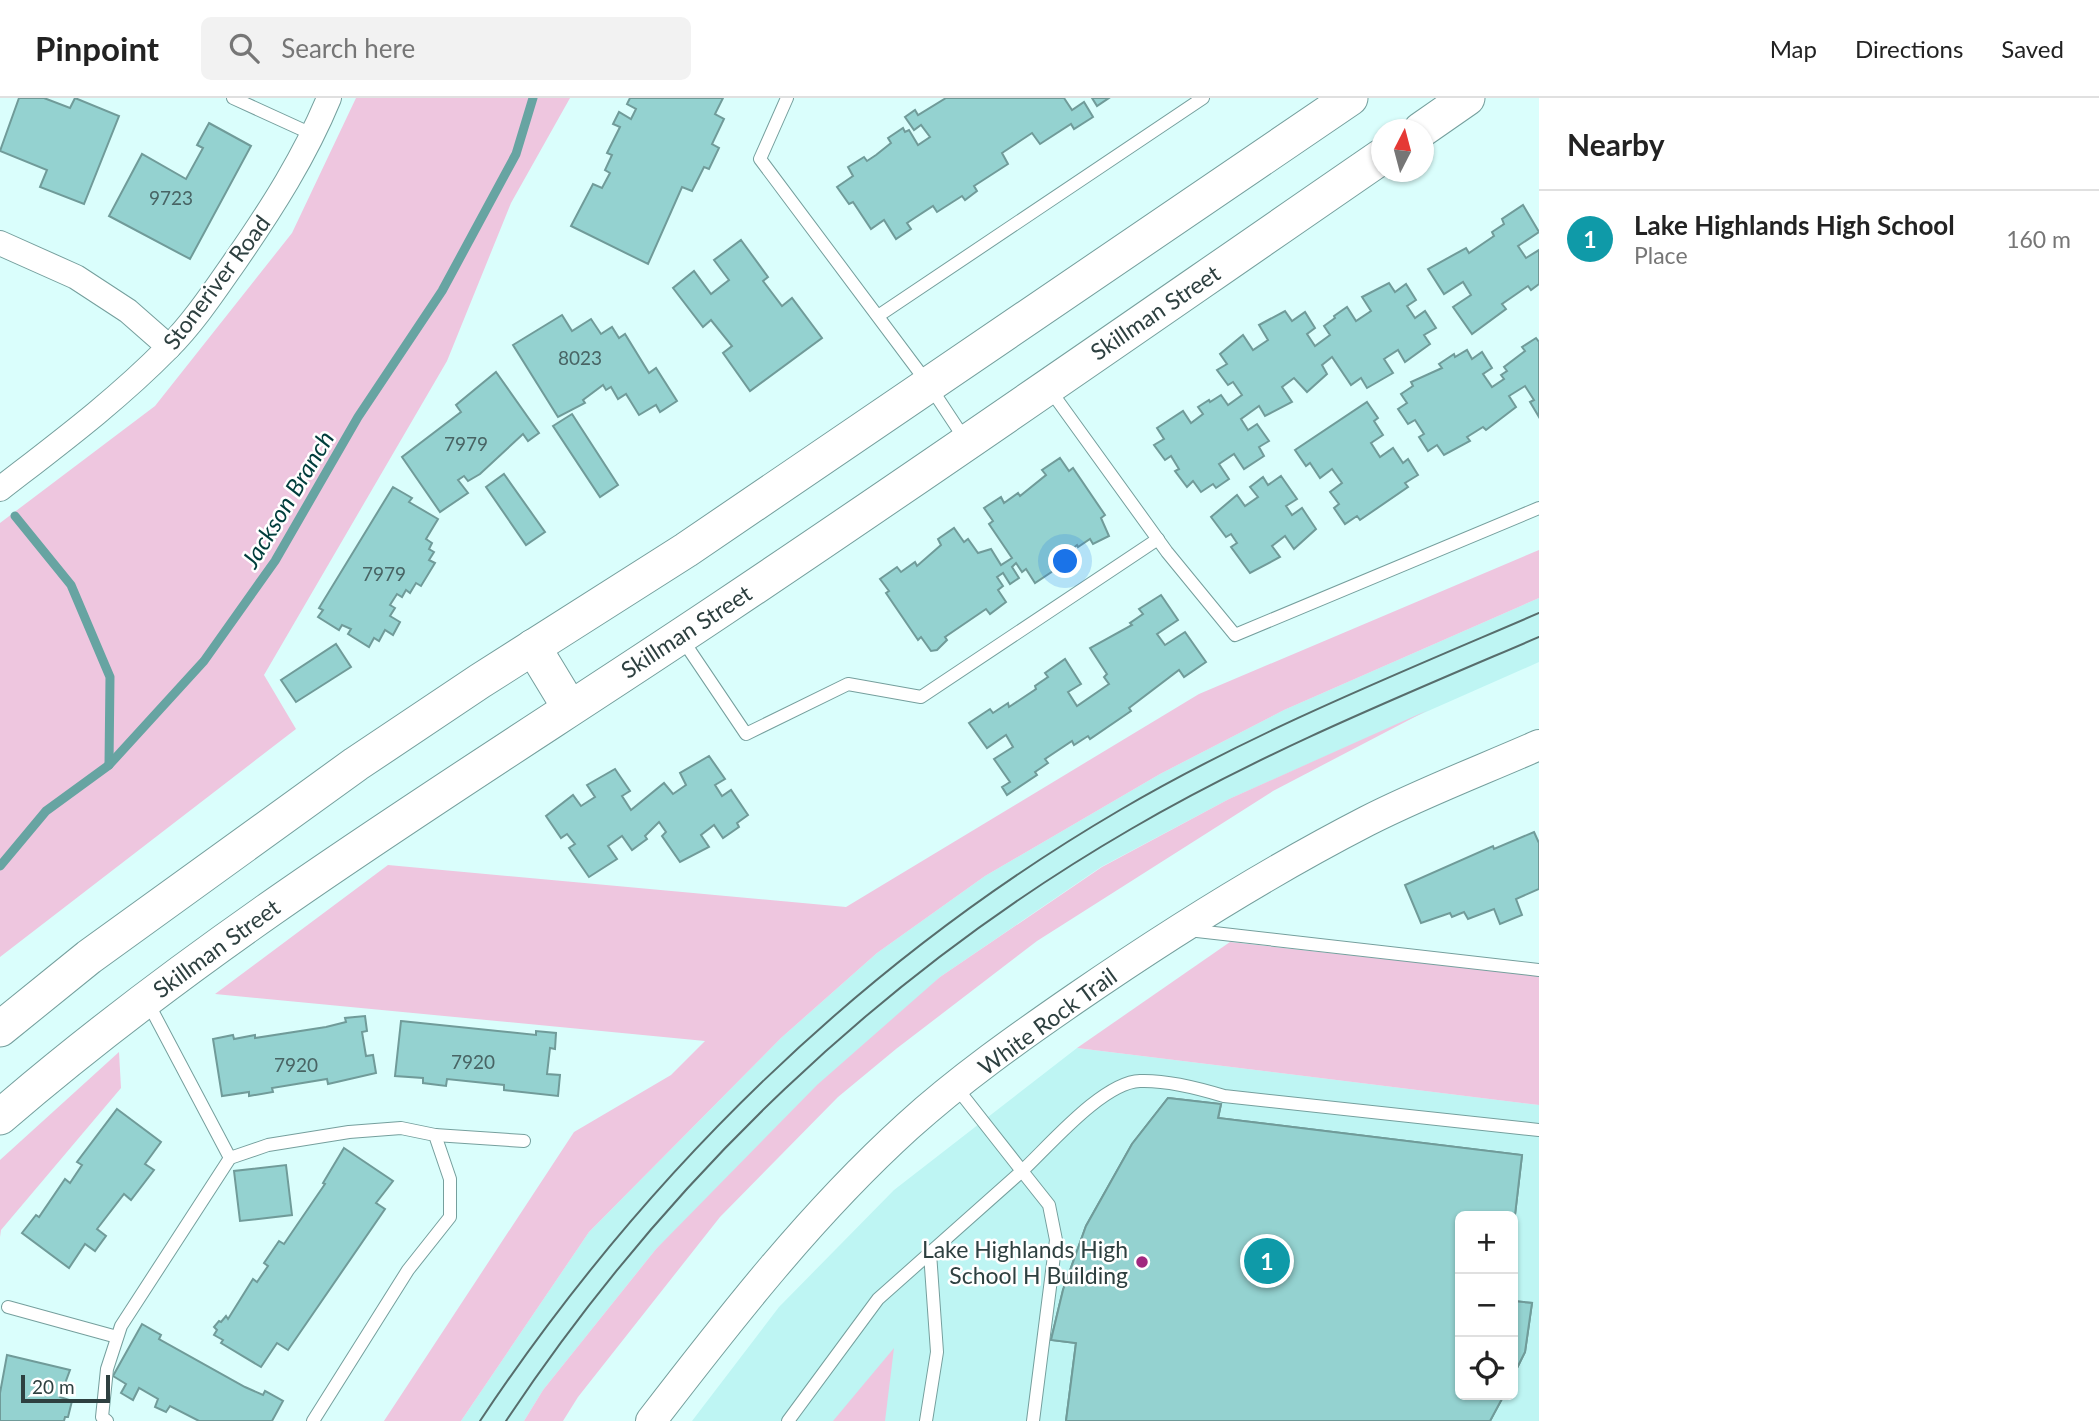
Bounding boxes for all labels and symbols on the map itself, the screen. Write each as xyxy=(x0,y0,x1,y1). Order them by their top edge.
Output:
north arrow xyxy=(1371,119,1434,182)
house number: 9723 xyxy=(149,186,193,209)
street label: Stoneriver Road xyxy=(157,209,275,355)
street label: Skillman Street xyxy=(1085,258,1226,366)
house number: 8023 xyxy=(558,346,602,369)
water label: Jackson Branch xyxy=(234,425,339,574)
house number: 7979 xyxy=(444,432,488,455)
your location xyxy=(1048,544,1082,578)
house number: 7979 xyxy=(362,562,406,585)
street label: Skillman Street xyxy=(615,578,757,684)
street label: Skillman Street xyxy=(147,892,285,1003)
street label: White Rock Trail xyxy=(972,961,1122,1081)
house number: 7920 xyxy=(451,1050,495,1073)
house number: 7920 xyxy=(274,1053,318,1076)
place label: Lake Highlands High School H Building xyxy=(922,1235,1128,1289)
pin: 1 xyxy=(1244,1235,1290,1287)
marker: Lake Highlands High School H Building xyxy=(1134,1254,1150,1270)
scale bar xyxy=(21,1372,110,1404)

